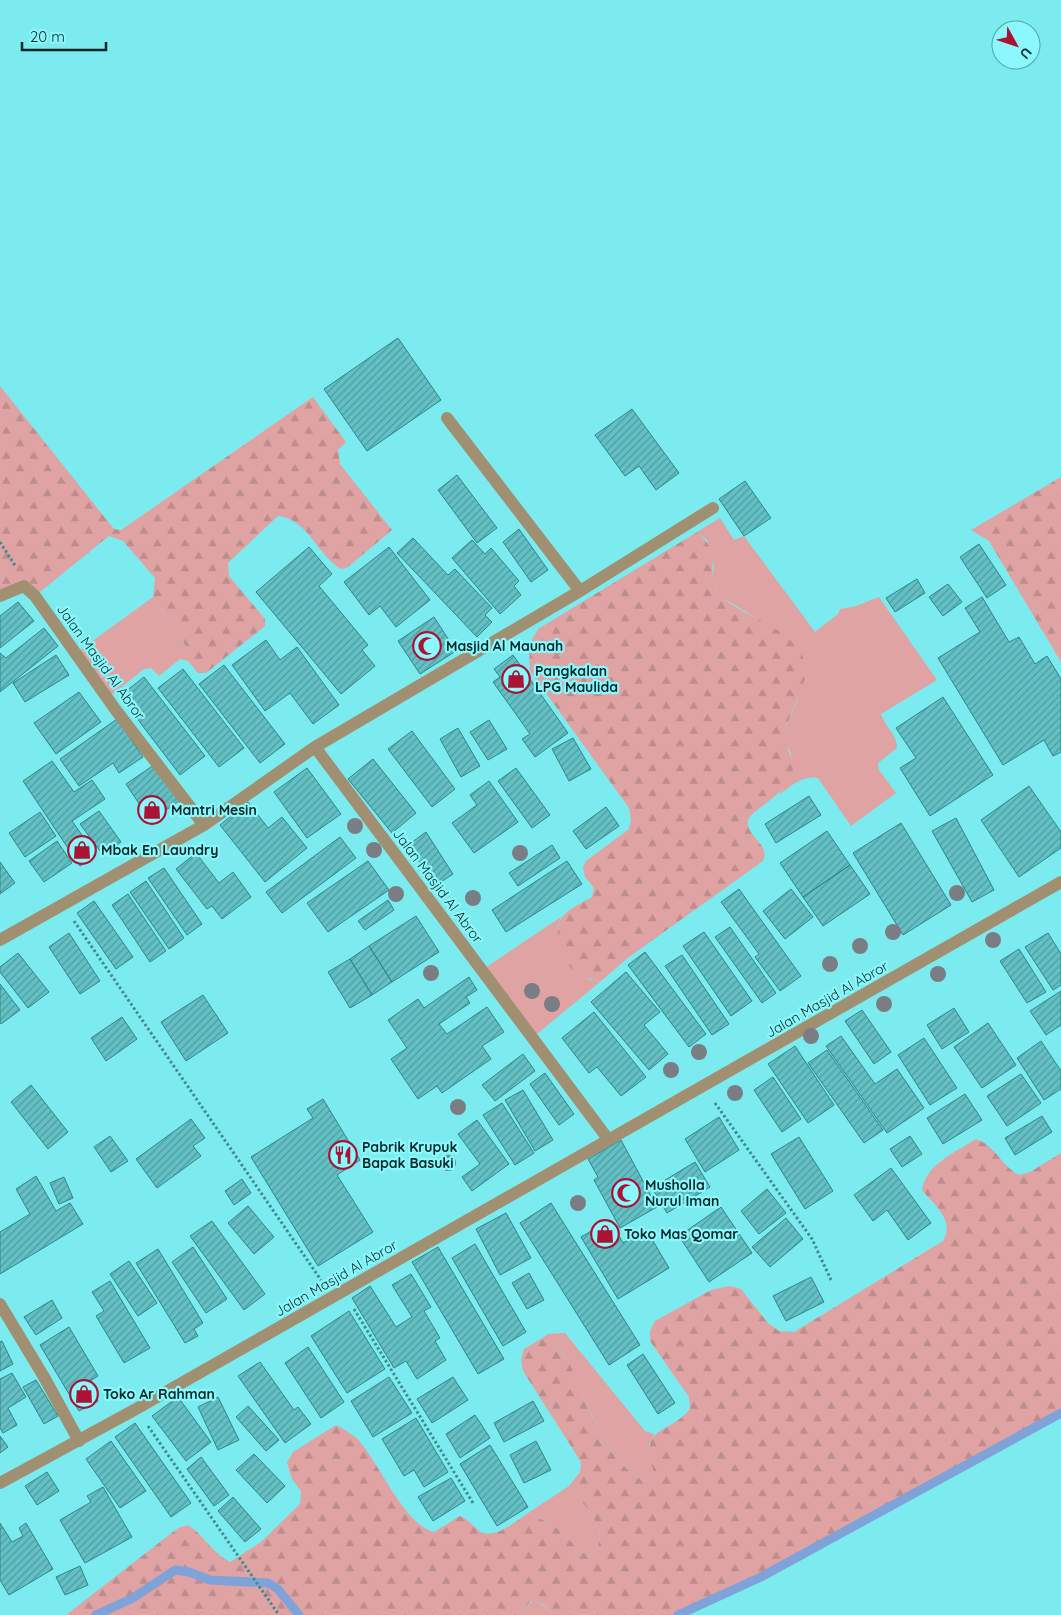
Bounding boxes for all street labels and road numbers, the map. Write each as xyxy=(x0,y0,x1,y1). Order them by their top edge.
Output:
street label: Jalan Masjid Al Abror xyxy=(53,601,149,724)
street label: Jalan Masjid Al Abror xyxy=(389,825,487,947)
street label: Jalan Masjid Al Abror xyxy=(763,956,892,1041)
street label: Jalan Masjid Al Abror xyxy=(272,1235,401,1320)

